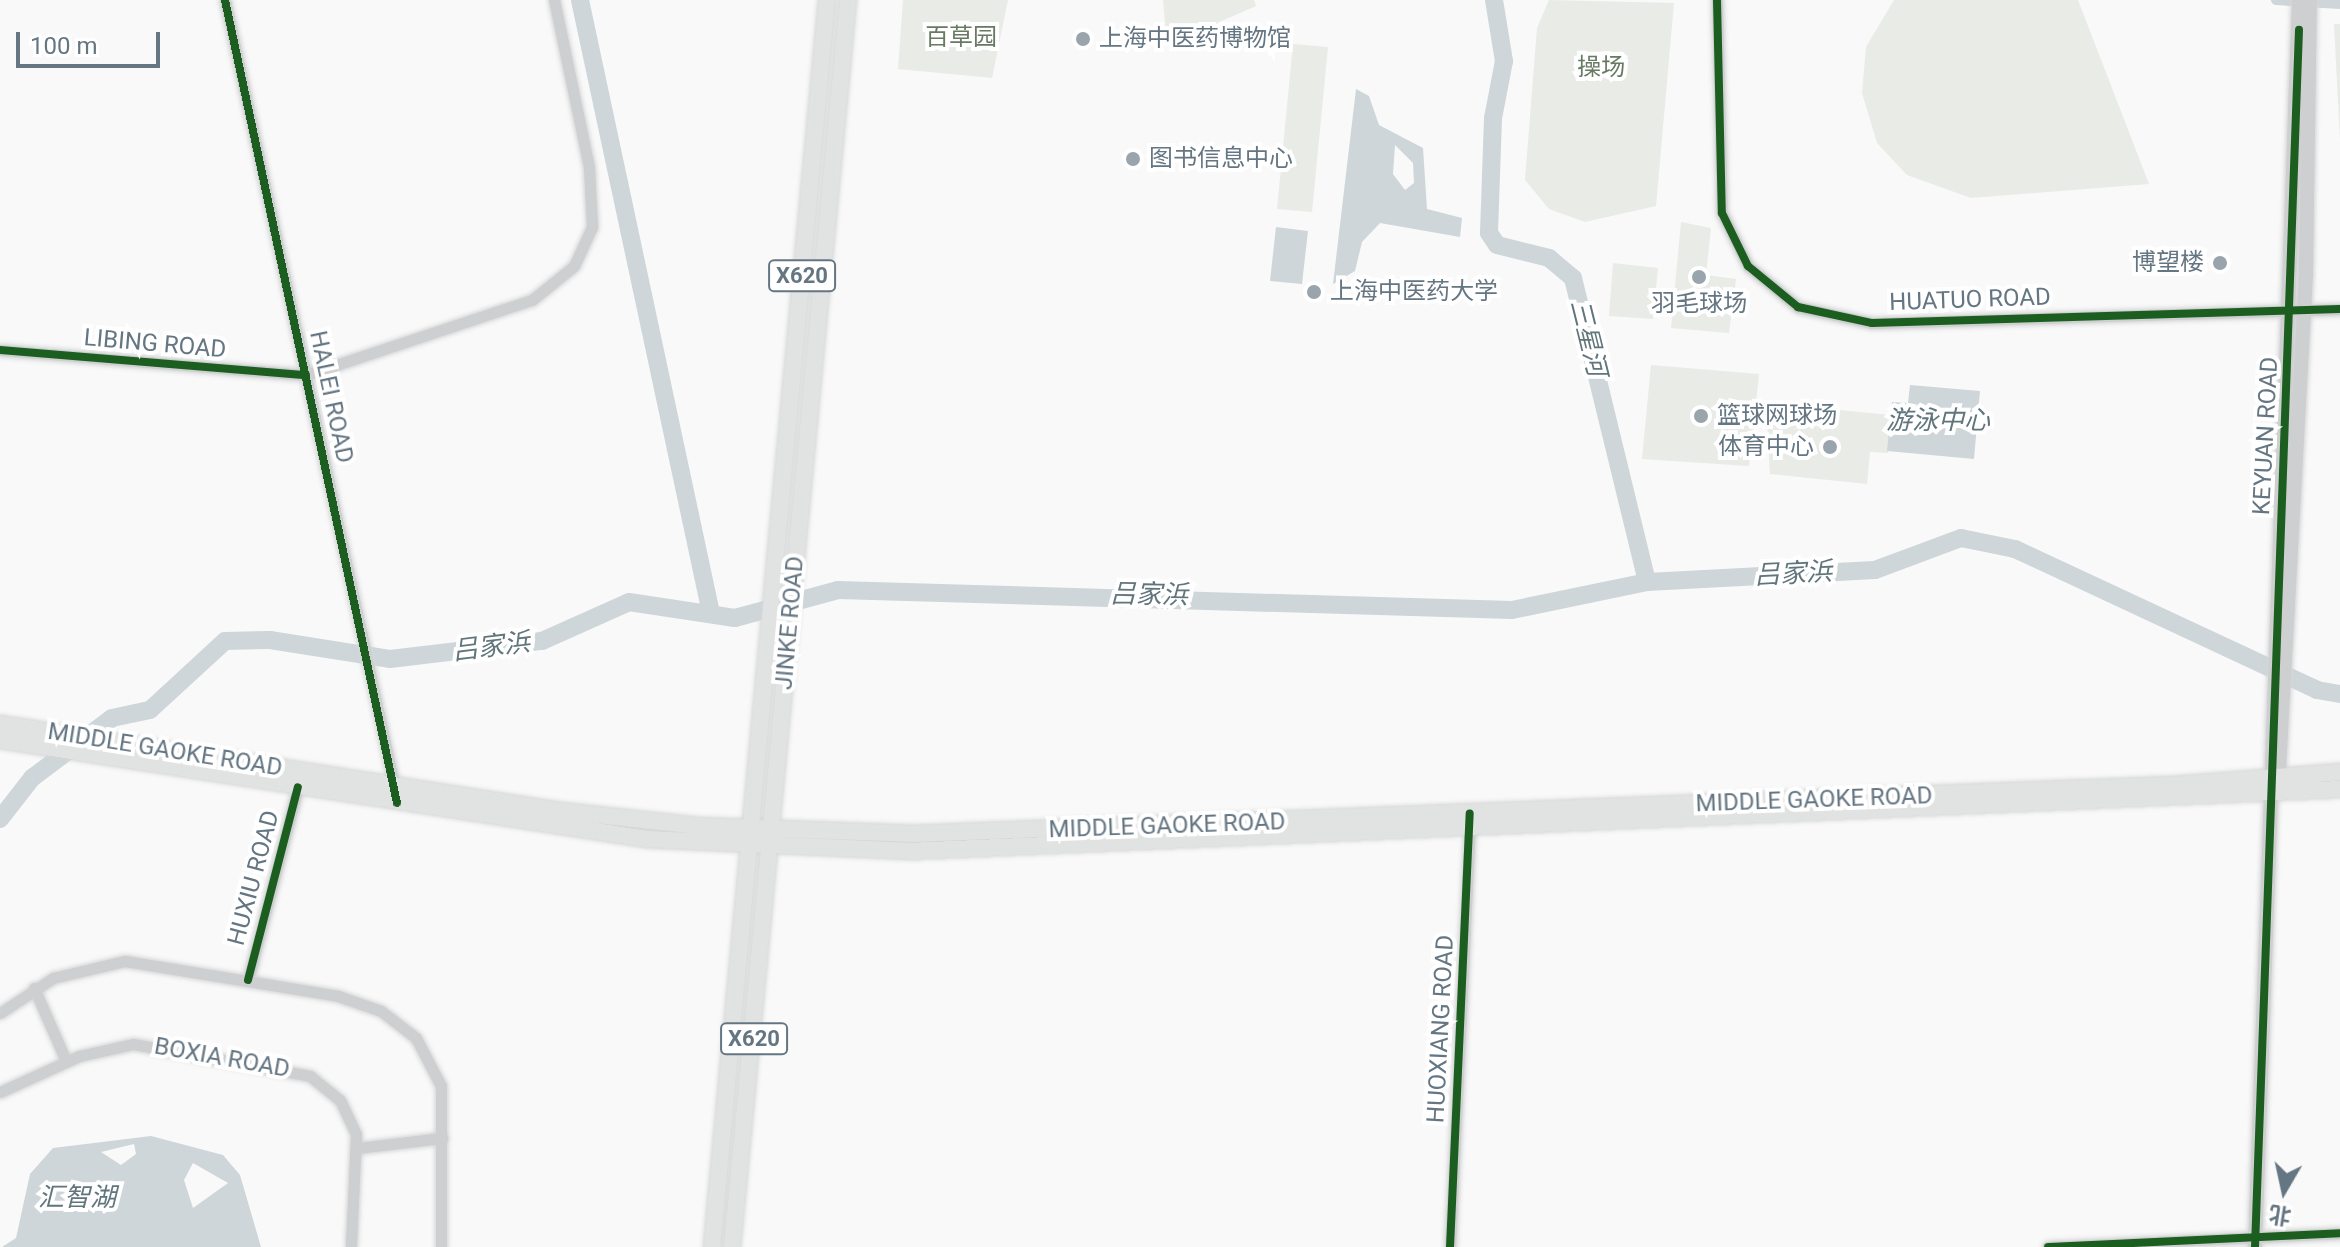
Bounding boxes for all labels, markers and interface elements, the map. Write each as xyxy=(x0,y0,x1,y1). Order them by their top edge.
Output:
scale bar xyxy=(20,16,164,66)
park label: 百草园 xyxy=(925,24,997,52)
place label: 上海中医药博物馆 xyxy=(1099,25,1291,53)
marker: 上海中医药博物馆 xyxy=(1074,30,1092,48)
text: 100 m xyxy=(30,32,97,60)
park label: 操场 xyxy=(1577,54,1625,82)
place label: 图书信息中心 xyxy=(1149,145,1293,173)
marker: 图书信息中心 xyxy=(1124,150,1142,168)
place label: 博望楼 xyxy=(2132,249,2204,277)
marker: 博望楼 xyxy=(2211,254,2229,272)
road number: X620 xyxy=(768,258,836,294)
marker: 羽毛球场 xyxy=(1690,268,1708,286)
place label: 上海中医药大学 xyxy=(1330,278,1498,306)
marker: 上海中医药大学 xyxy=(1305,283,1323,301)
street label: HUATUO ROAD xyxy=(1889,283,2051,317)
place label: 羽毛球场 xyxy=(1651,290,1747,318)
water label: 三星河 xyxy=(1563,296,1613,380)
street label: LIBING ROAD xyxy=(83,323,227,365)
street label: HALEI ROAD xyxy=(303,328,359,466)
street label: KEYUAN ROAD xyxy=(2247,356,2285,516)
place label: 篮球网球场 xyxy=(1717,402,1837,430)
water label: 游泳中心 xyxy=(1886,405,1990,437)
marker: 篮球网球场 xyxy=(1692,407,1710,425)
place label: 体育中心 xyxy=(1718,433,1814,461)
marker: 体育中心 xyxy=(1821,438,1839,456)
street label: JINKE ROAD xyxy=(770,555,810,691)
water label: 吕家浜 xyxy=(1753,556,1833,592)
water label: 吕家浜 xyxy=(1110,579,1188,611)
water label: 吕家浜 xyxy=(450,627,532,667)
street label: MIDDLE GAOKE ROAD xyxy=(46,717,284,783)
street label: MIDDLE GAOKE ROAD xyxy=(1695,781,1933,819)
street label: MIDDLE GAOKE ROAD xyxy=(1048,807,1286,845)
street label: HUXIU ROAD xyxy=(222,808,286,948)
street label: HUOXIANG ROAD xyxy=(1422,934,1460,1124)
road number: X620 xyxy=(720,1021,788,1057)
street label: BOXIA ROAD xyxy=(152,1032,292,1084)
north arrow xyxy=(2244,1151,2324,1231)
water label: 汇智湖 xyxy=(38,1182,116,1214)
text: 北 xyxy=(2267,1201,2293,1229)

